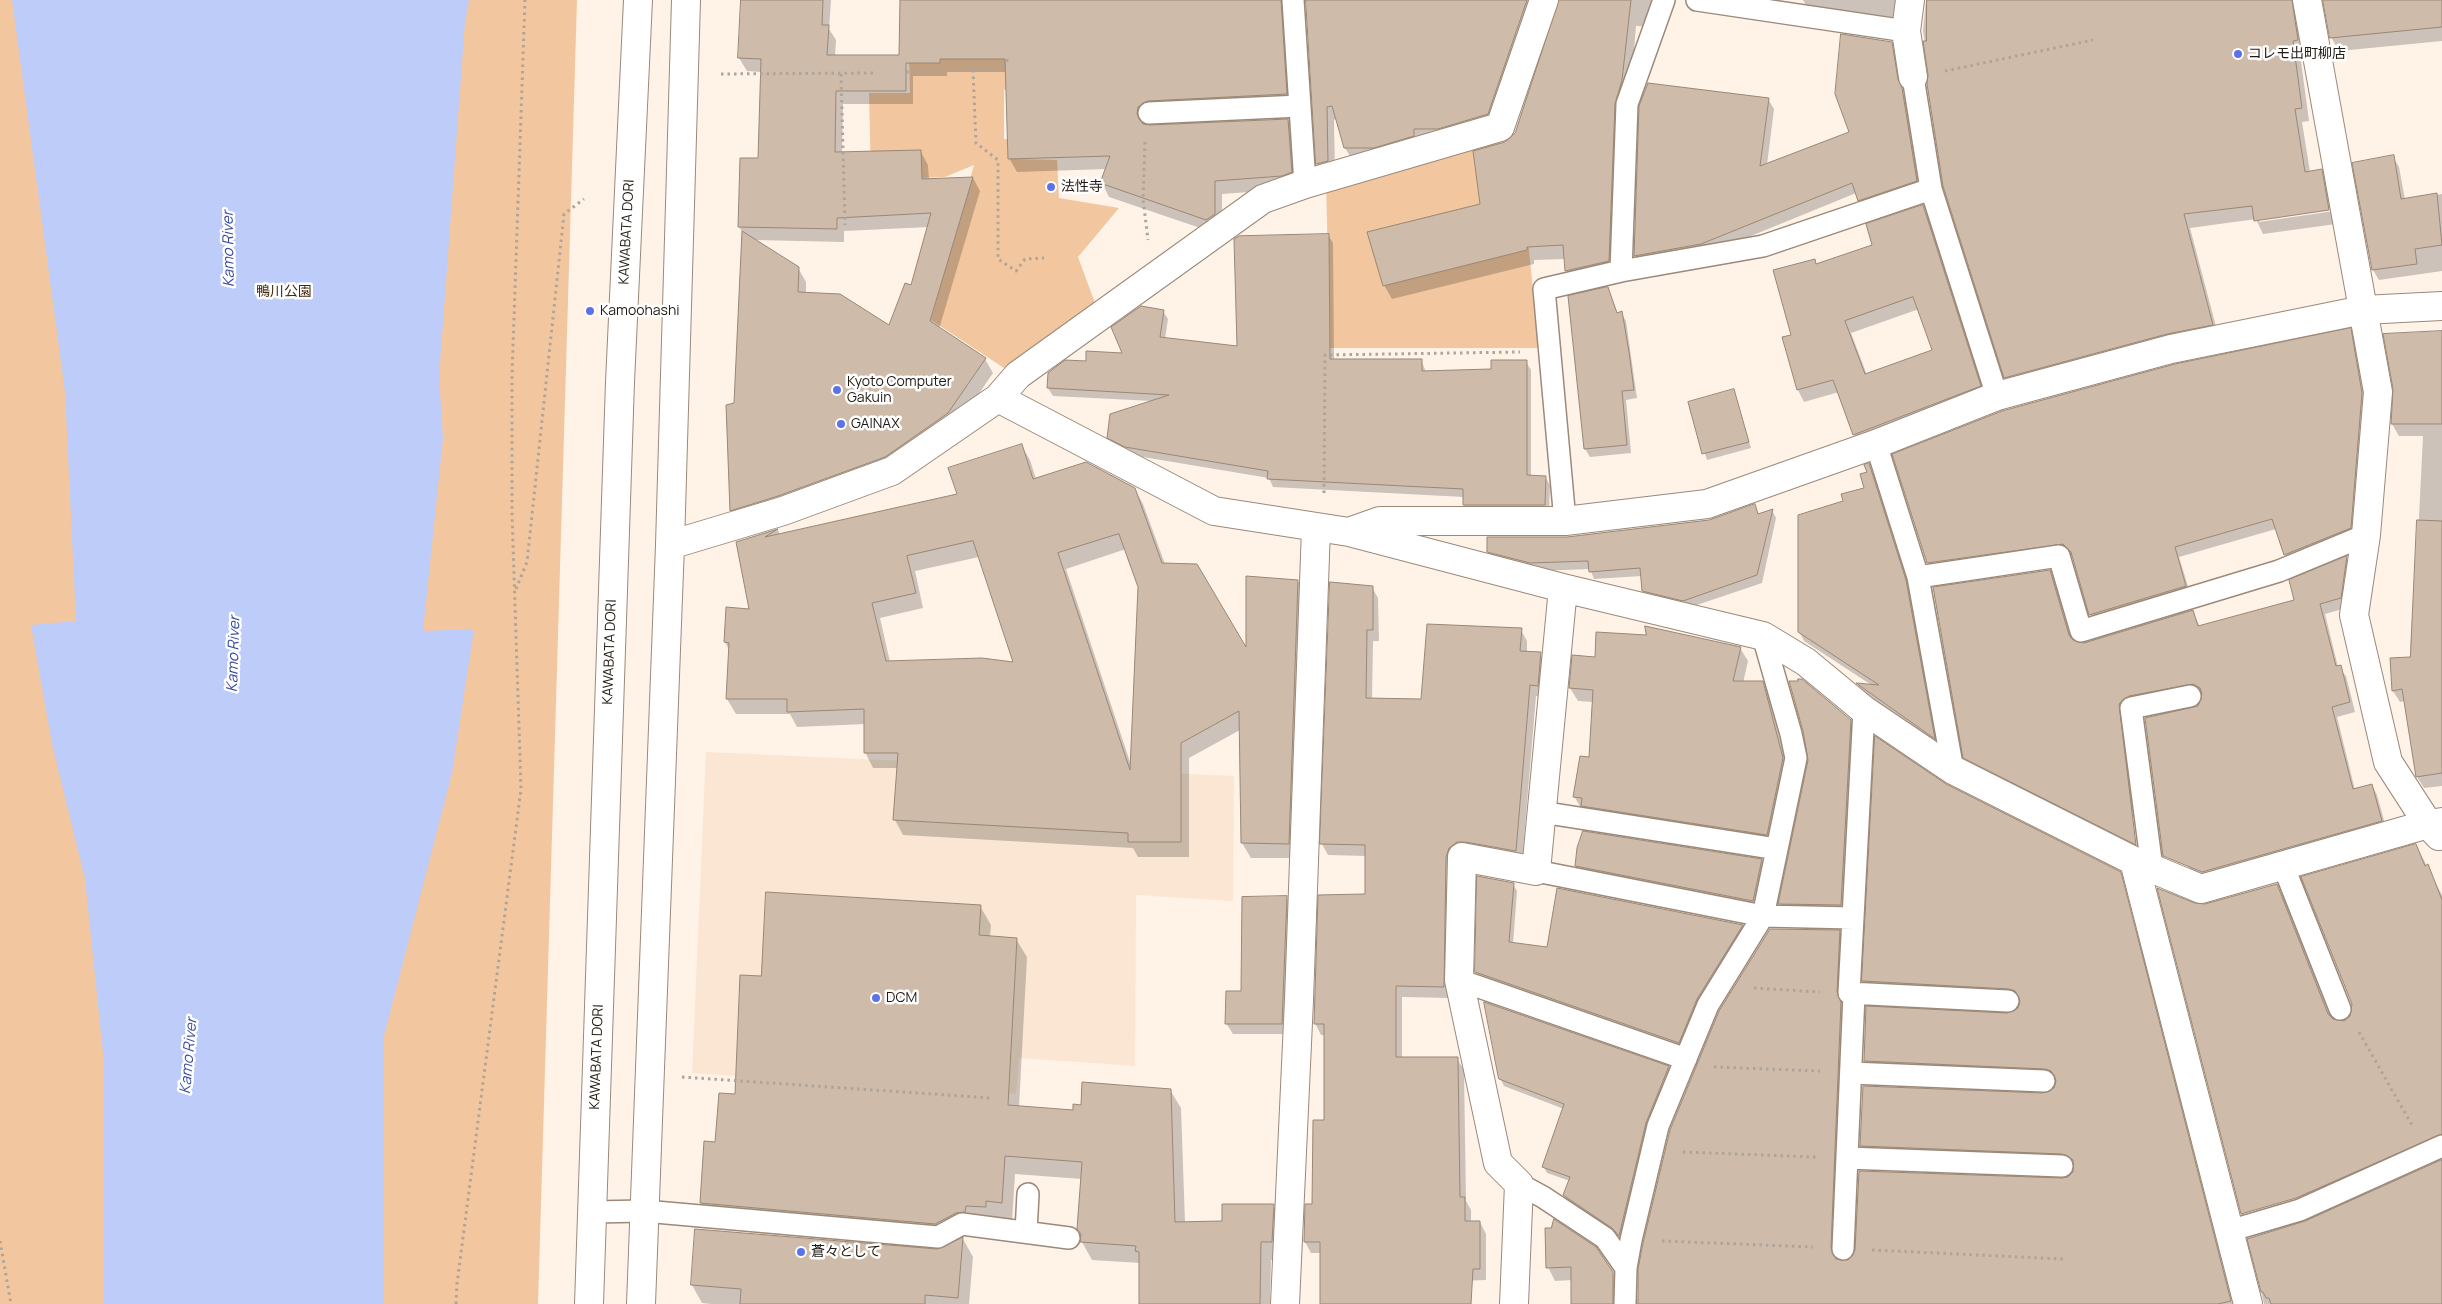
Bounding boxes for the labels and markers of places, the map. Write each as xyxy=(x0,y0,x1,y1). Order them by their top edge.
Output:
place label: コレモ出町柳店 xyxy=(2248,46,2346,62)
marker: コレモ出町柳店 xyxy=(2232,48,2244,60)
place label: 法性寺 xyxy=(1061,179,1103,195)
marker: 法性寺 xyxy=(1045,181,1057,193)
place label: Kamoohashi xyxy=(600,303,680,319)
marker: Kamoohashi xyxy=(584,305,596,317)
place label: Kyoto Computer Gakuin xyxy=(847,374,952,407)
marker: Kyoto Computer Gakuin xyxy=(831,384,843,396)
place label: GAINAX xyxy=(851,416,900,432)
marker: GAINAX xyxy=(835,418,847,430)
place label: DCM xyxy=(886,990,917,1006)
marker: DCM xyxy=(870,992,882,1004)
place label: 蒼々として xyxy=(811,1244,881,1260)
marker: 蒼々として xyxy=(795,1246,807,1258)

